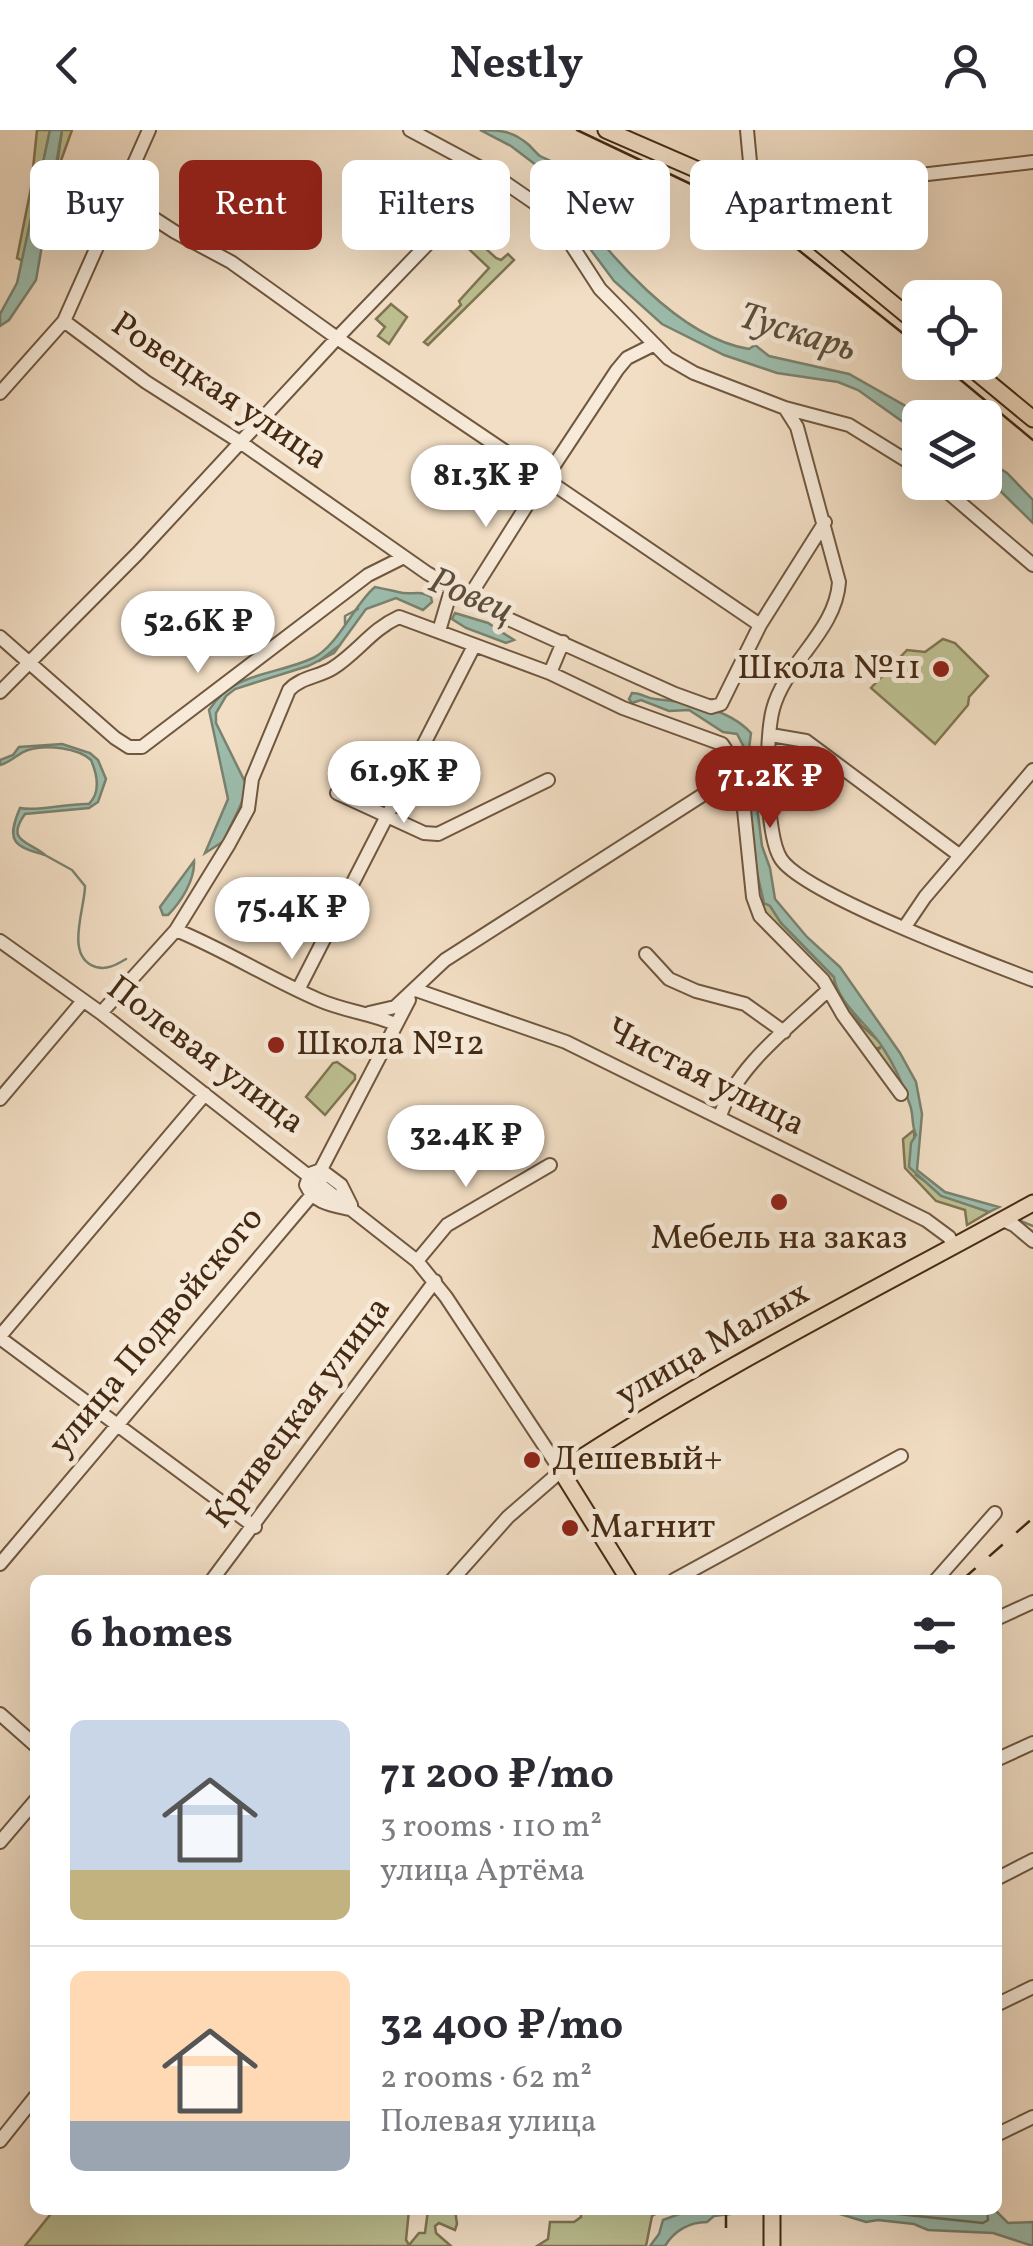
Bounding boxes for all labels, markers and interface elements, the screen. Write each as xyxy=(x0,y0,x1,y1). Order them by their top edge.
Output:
text: Nestly xyxy=(450,34,583,97)
icon: back xyxy=(40,38,95,93)
icon: person xyxy=(938,38,993,93)
chip: Buy xyxy=(30,160,159,250)
chip: Rent xyxy=(179,160,322,250)
chip: Filters xyxy=(342,160,510,250)
chip: New xyxy=(530,160,670,250)
chip: Apartment xyxy=(690,160,928,250)
map controls xyxy=(902,280,1002,500)
button: locate xyxy=(902,280,1002,380)
water label: Тускарь xyxy=(732,291,862,377)
street label: Ровецкая улица xyxy=(101,302,337,482)
button: layers xyxy=(902,400,1002,500)
pin: 81.3K ₽ xyxy=(394,445,578,530)
text: 81.3K ₽ xyxy=(433,455,539,499)
water label: Ровец xyxy=(420,556,520,638)
pin: 52.6K ₽ xyxy=(106,591,290,676)
text: 52.6K ₽ xyxy=(143,601,253,645)
place label: Школа №11 xyxy=(737,645,921,693)
marker: Школа №11 xyxy=(930,658,952,680)
pin: 61.9K ₽ xyxy=(312,741,496,826)
pin: 71.2K ₽ xyxy=(678,746,862,831)
text: 61.9K ₽ xyxy=(350,751,458,795)
text: 71.2K ₽ xyxy=(717,756,823,800)
pin: 75.4K ₽ xyxy=(200,877,384,962)
text: 75.4K ₽ xyxy=(237,887,347,931)
street label: Полевая улица xyxy=(96,965,314,1147)
street label: Чистая улица xyxy=(597,1007,813,1149)
place label: Школа №12 xyxy=(296,1021,485,1069)
marker: Школа №12 xyxy=(265,1034,287,1056)
pin: 32.4K ₽ xyxy=(374,1105,558,1190)
text: 32.4K ₽ xyxy=(410,1115,522,1159)
marker: Мебель на заказ xyxy=(768,1191,790,1213)
street label: улица Подвойского xyxy=(38,1197,276,1467)
place label: Мебель на заказ xyxy=(651,1215,907,1263)
street label: улица Малых xyxy=(607,1270,819,1420)
street label: Кривецкая улица xyxy=(197,1287,403,1539)
place label: Дешевый+ xyxy=(552,1436,723,1484)
marker: Дешевый+ xyxy=(521,1449,543,1471)
place label: Магнит xyxy=(590,1504,716,1552)
marker: Магнит xyxy=(559,1517,581,1539)
text: 6 homes xyxy=(70,1606,233,1665)
icon: filters xyxy=(907,1608,962,1663)
text: 71 200 ₽/mo xyxy=(380,1747,614,1806)
icon: home xyxy=(150,1760,270,1880)
text: 3 rooms · 110 m² xyxy=(380,1806,602,1850)
text: улица Артёма xyxy=(380,1850,585,1894)
text: 32 400 ₽/mo xyxy=(380,1998,623,2057)
icon: home xyxy=(150,2011,270,2131)
text: 2 rooms · 62 m² xyxy=(380,2057,592,2101)
text: Полевая улица xyxy=(380,2101,597,2145)

